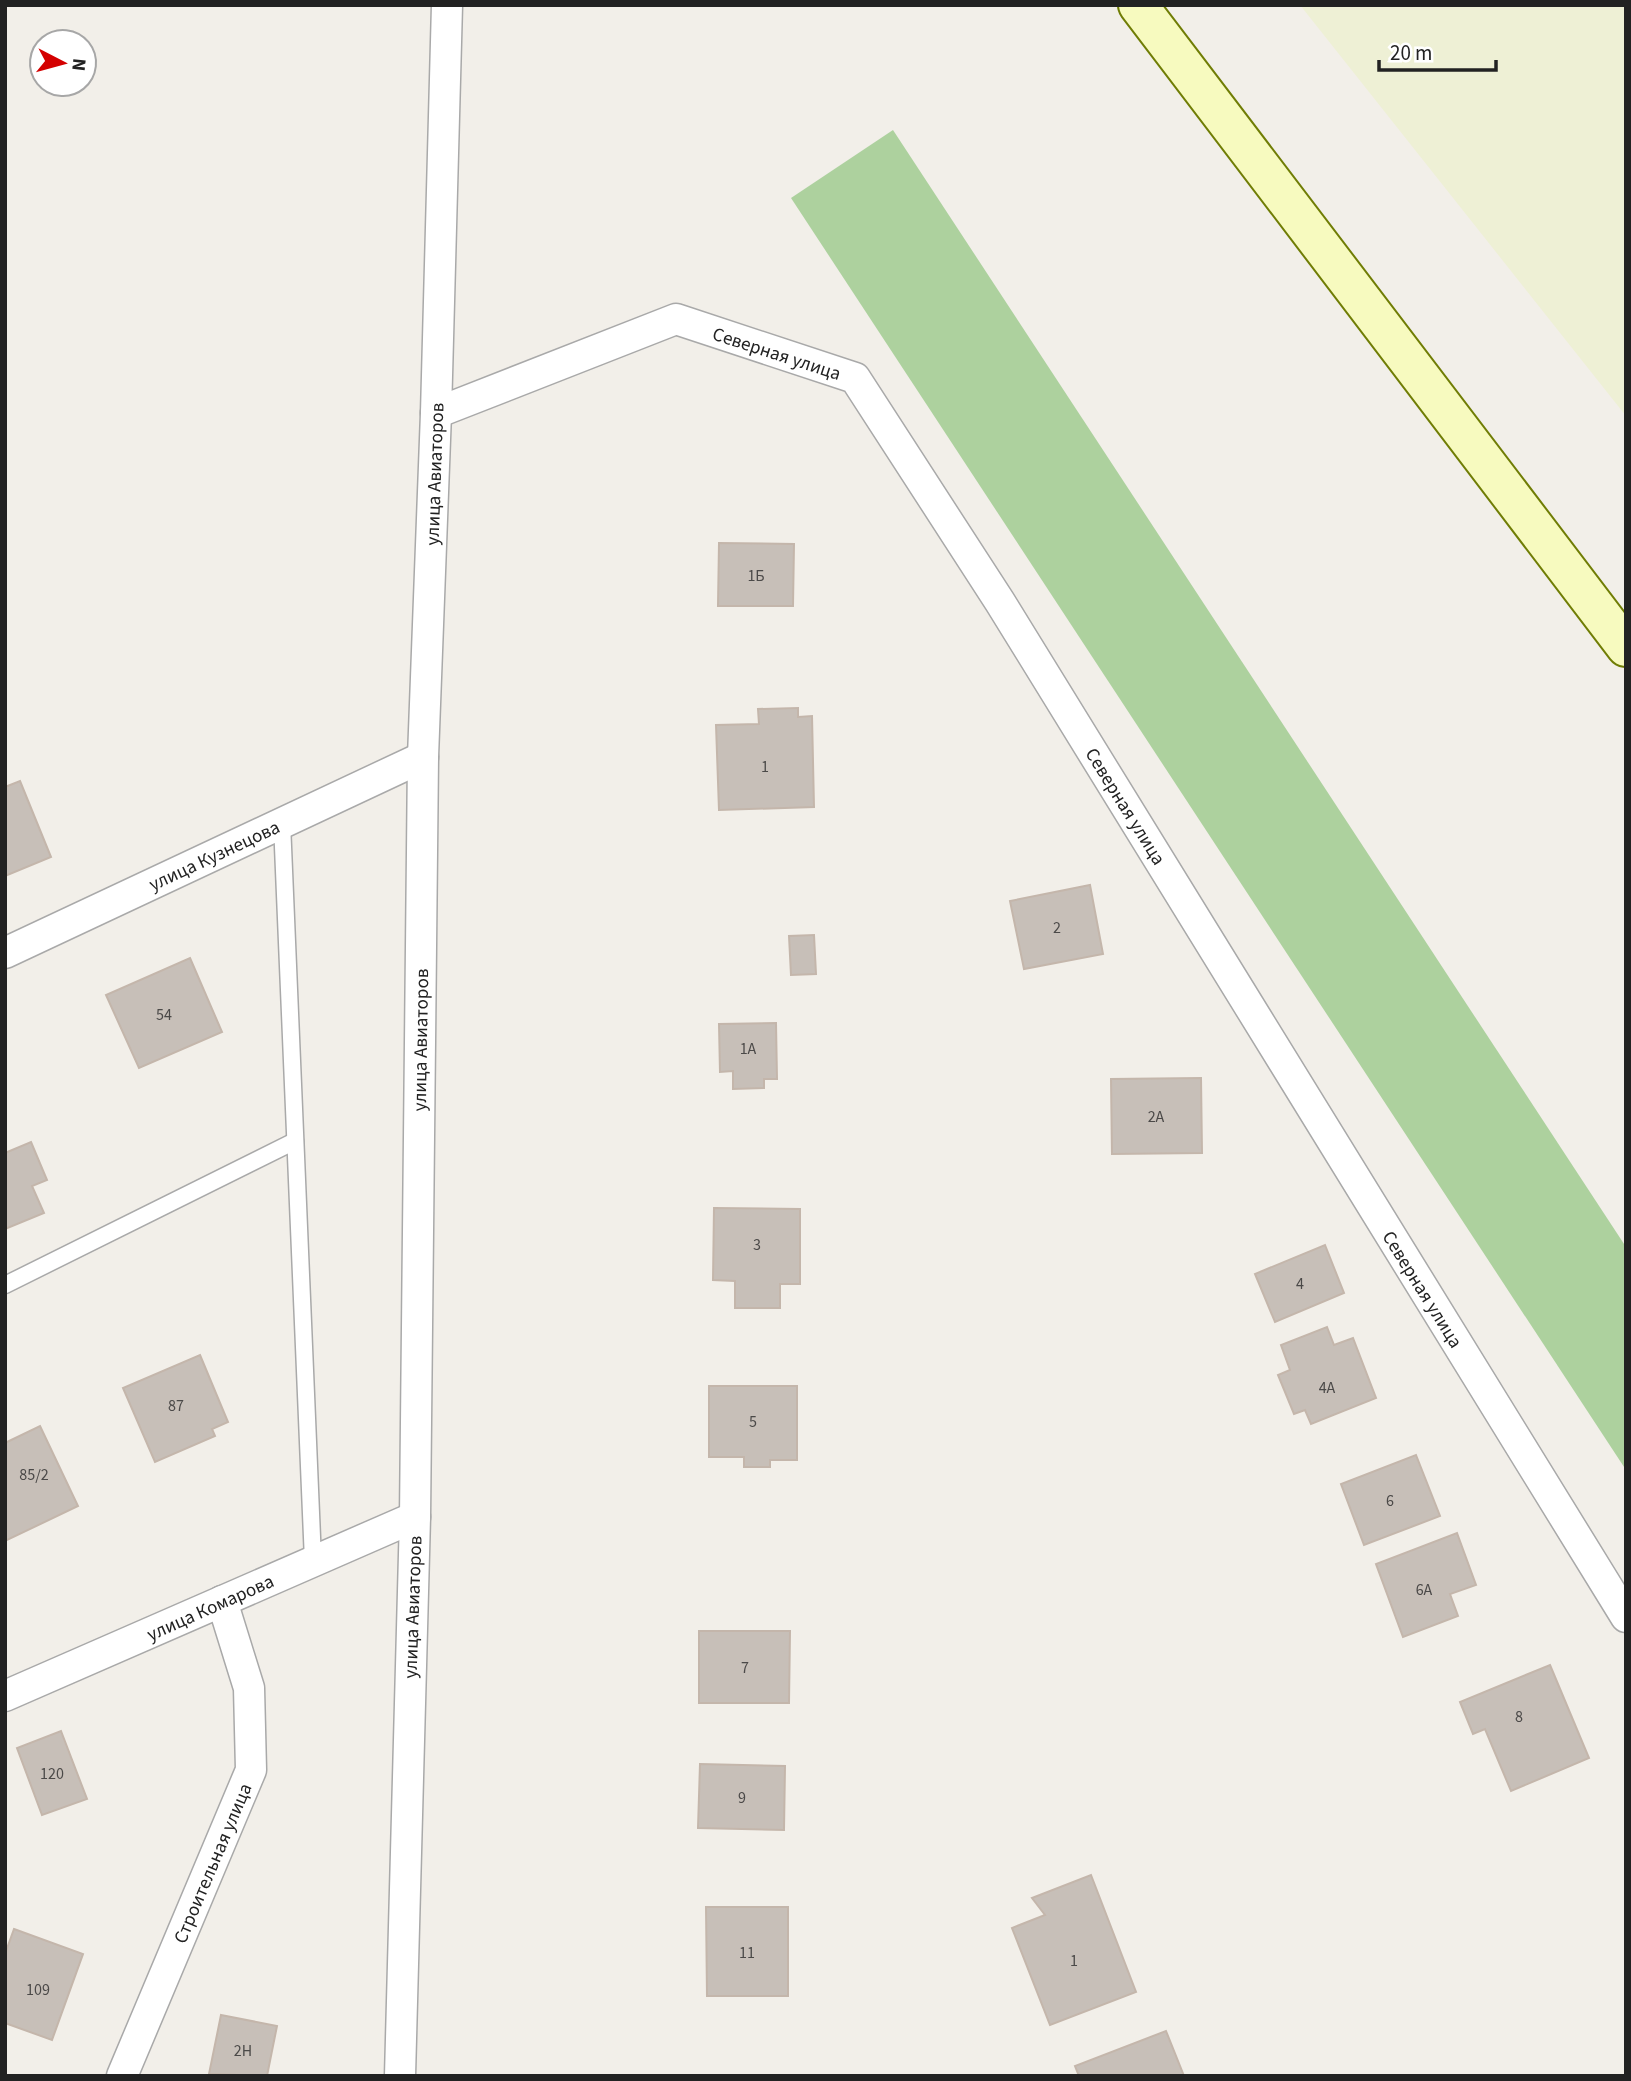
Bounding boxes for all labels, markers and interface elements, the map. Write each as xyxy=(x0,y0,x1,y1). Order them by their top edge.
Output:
north arrow xyxy=(28,28,98,98)
scale bar xyxy=(1379,28,1496,72)
text: 20 m xyxy=(1390,38,1432,68)
text: N xyxy=(64,57,93,72)
street label: Северная улица xyxy=(709,321,844,388)
street label: улица Авиаторов xyxy=(420,402,451,546)
house number: 1Б xyxy=(747,565,765,587)
street label: Северная улица xyxy=(1078,743,1172,871)
house number: 1 xyxy=(761,756,769,778)
street label: улица Кузнецова xyxy=(145,814,285,899)
house number: 2 xyxy=(1053,917,1061,939)
street label: улица Авиаторов xyxy=(407,968,436,1112)
house number: 54 xyxy=(156,1004,172,1026)
house number: 1А xyxy=(740,1038,757,1060)
house number: 2А xyxy=(1148,1106,1165,1128)
street label: Северная улица xyxy=(1375,1226,1469,1354)
house number: 3 xyxy=(753,1234,761,1256)
house number: 4 xyxy=(1296,1273,1304,1295)
house number: 4А xyxy=(1319,1377,1336,1399)
house number: 87 xyxy=(168,1395,184,1417)
house number: 5 xyxy=(749,1411,757,1433)
house number: 85/2 xyxy=(19,1464,49,1486)
house number: 6 xyxy=(1386,1490,1394,1512)
street label: улица Авиаторов xyxy=(398,1535,429,1679)
street label: улица Комарова xyxy=(143,1568,278,1648)
house number: 6А xyxy=(1416,1579,1433,1601)
house number: 7 xyxy=(741,1657,749,1679)
house number: 8 xyxy=(1515,1706,1523,1728)
house number: 120 xyxy=(40,1763,64,1785)
street label: Строительная улица xyxy=(167,1779,259,1948)
house number: 9 xyxy=(738,1787,746,1809)
house number: 11 xyxy=(739,1942,755,1964)
house number: 1 xyxy=(1070,1950,1078,1972)
house number: 109 xyxy=(26,1979,50,2001)
house number: 2Н xyxy=(234,2040,252,2062)

